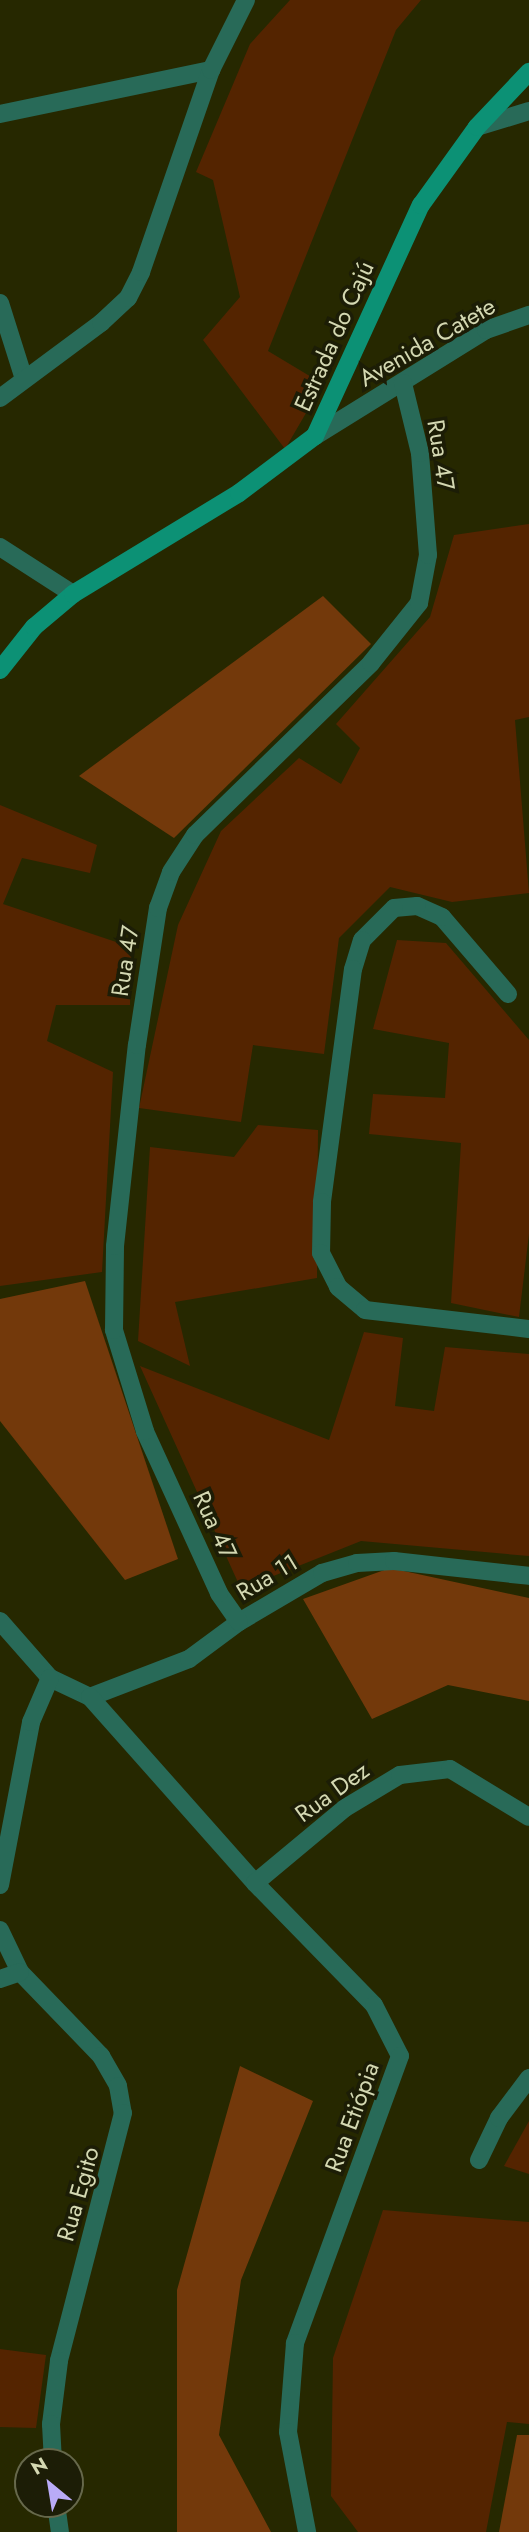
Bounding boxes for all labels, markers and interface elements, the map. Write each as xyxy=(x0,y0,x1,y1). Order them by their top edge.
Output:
street label: Estrada do Cajú xyxy=(288,256,380,416)
street label: Avenida Catete xyxy=(354,291,500,393)
street label: Rua 47 xyxy=(421,417,461,493)
street label: Rua 47 xyxy=(105,923,145,999)
street label: Rua 47 xyxy=(187,1487,243,1563)
street label: Rua 11 xyxy=(231,1548,303,1606)
street label: Rua Dez xyxy=(289,1756,375,1828)
street label: Rua Etiópia xyxy=(319,2058,385,2176)
street label: Rua Egito xyxy=(51,2144,105,2244)
north arrow xyxy=(14,2448,84,2518)
text: N xyxy=(26,2451,53,2482)

